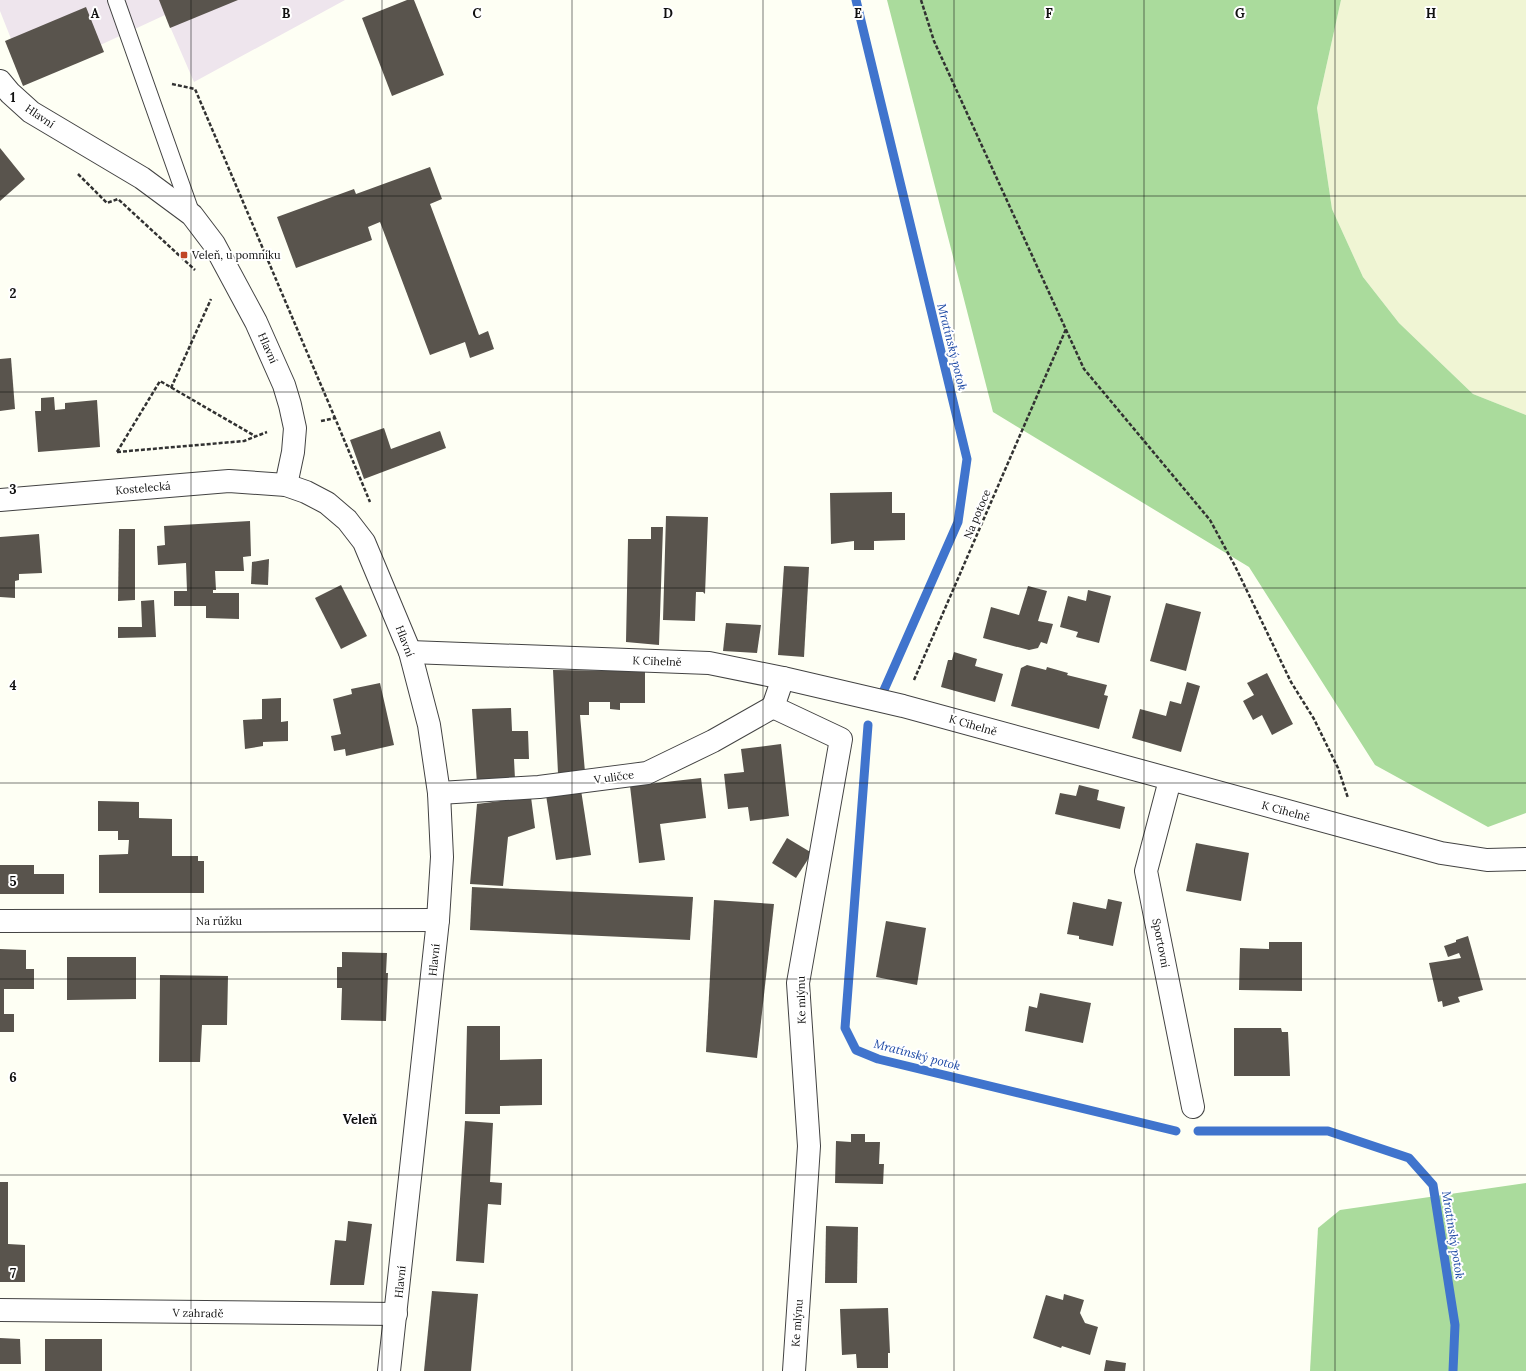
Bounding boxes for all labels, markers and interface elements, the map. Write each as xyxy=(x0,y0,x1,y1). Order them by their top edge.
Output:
text: A xyxy=(91,5,100,22)
text: B xyxy=(282,5,291,22)
text: C xyxy=(473,5,482,22)
text: D xyxy=(663,5,673,22)
text: E xyxy=(854,5,862,22)
text: F xyxy=(1045,5,1053,22)
text: G xyxy=(1235,5,1245,22)
text: H xyxy=(1426,5,1436,22)
text: 1 xyxy=(10,89,16,106)
street label: Hlavní xyxy=(23,101,57,131)
place label: Veleň, u pomníku xyxy=(191,248,281,262)
marker: Veleň, u pomníku xyxy=(179,250,189,260)
text: 2 xyxy=(10,285,17,302)
water label: Mratínský potok xyxy=(934,302,971,392)
street label: Hlavní xyxy=(255,330,281,366)
street label: Kostelecká xyxy=(115,479,172,497)
text: 3 xyxy=(9,481,17,498)
street label: Na potoce xyxy=(960,487,994,541)
street label: Hlavní xyxy=(393,623,417,659)
street label: K Cihelně xyxy=(632,653,682,669)
text: 4 xyxy=(9,677,17,694)
street label: K Cihelně xyxy=(947,711,999,739)
street label: V uličce xyxy=(592,767,635,787)
street label: K Cihelně xyxy=(1260,798,1312,824)
text: 5 xyxy=(9,873,17,890)
street label: Na růžku xyxy=(196,914,243,928)
street label: Sportovní xyxy=(1149,917,1173,969)
street label: Hlavní xyxy=(425,943,443,977)
street label: Ke mlýnu xyxy=(794,975,808,1024)
water label: Mratínský potok xyxy=(872,1036,962,1073)
text: 6 xyxy=(9,1069,17,1086)
district label: Veleň xyxy=(343,1111,378,1128)
water label: Mratínský potok xyxy=(1439,1190,1468,1280)
text: 7 xyxy=(10,1265,16,1282)
street label: Hlavní xyxy=(391,1265,409,1299)
street label: Ke mlýnu xyxy=(788,1298,806,1347)
street label: V zahradě xyxy=(171,1306,224,1320)

